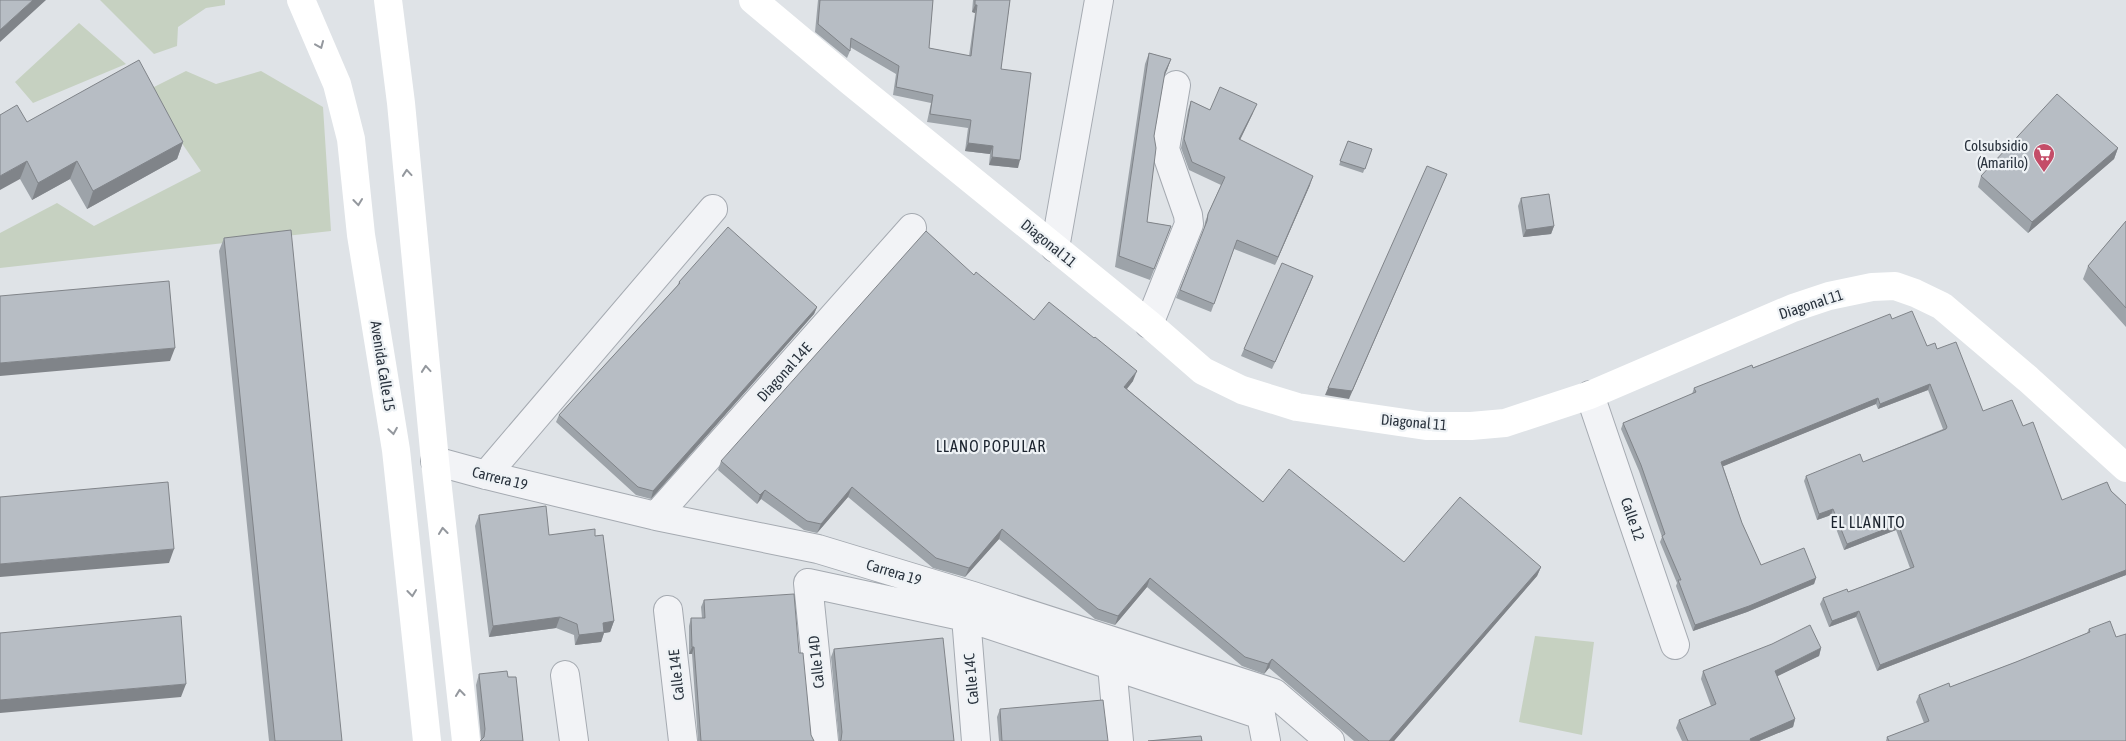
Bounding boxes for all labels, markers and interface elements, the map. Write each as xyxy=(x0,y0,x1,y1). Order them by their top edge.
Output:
one-way arrow xyxy=(313,40,324,49)
place label: Colsubsidio (Amarilo) xyxy=(1964,137,2028,171)
supermarket icon: Colsubsidio (Amarilo) xyxy=(2032,142,2056,173)
one-way arrow xyxy=(402,168,413,176)
one-way arrow xyxy=(352,198,363,206)
street label: Diagonal 11 xyxy=(1018,215,1080,271)
street label: Diagonal 11 xyxy=(1777,286,1845,322)
street label: Avenida Calle 15 xyxy=(367,319,399,413)
street label: Diagonal 14E xyxy=(753,339,815,405)
one-way arrow xyxy=(421,365,432,373)
street label: Diagonal 11 xyxy=(1380,411,1448,433)
one-way arrow xyxy=(388,427,398,436)
district label: LLANO POPULAR xyxy=(936,437,1046,455)
street label: Carrera 19 xyxy=(470,463,530,493)
street label: Calle 12 xyxy=(1618,495,1648,543)
district label: EL LLANITO xyxy=(1831,513,1906,531)
one-way arrow xyxy=(438,527,449,535)
street label: Carrera 19 xyxy=(864,556,924,588)
one-way arrow xyxy=(406,589,417,597)
street label: Calle 14D xyxy=(805,635,827,689)
street label: Calle 14E xyxy=(665,648,687,701)
street label: Calle 14C xyxy=(960,652,982,705)
one-way arrow xyxy=(455,688,466,696)

